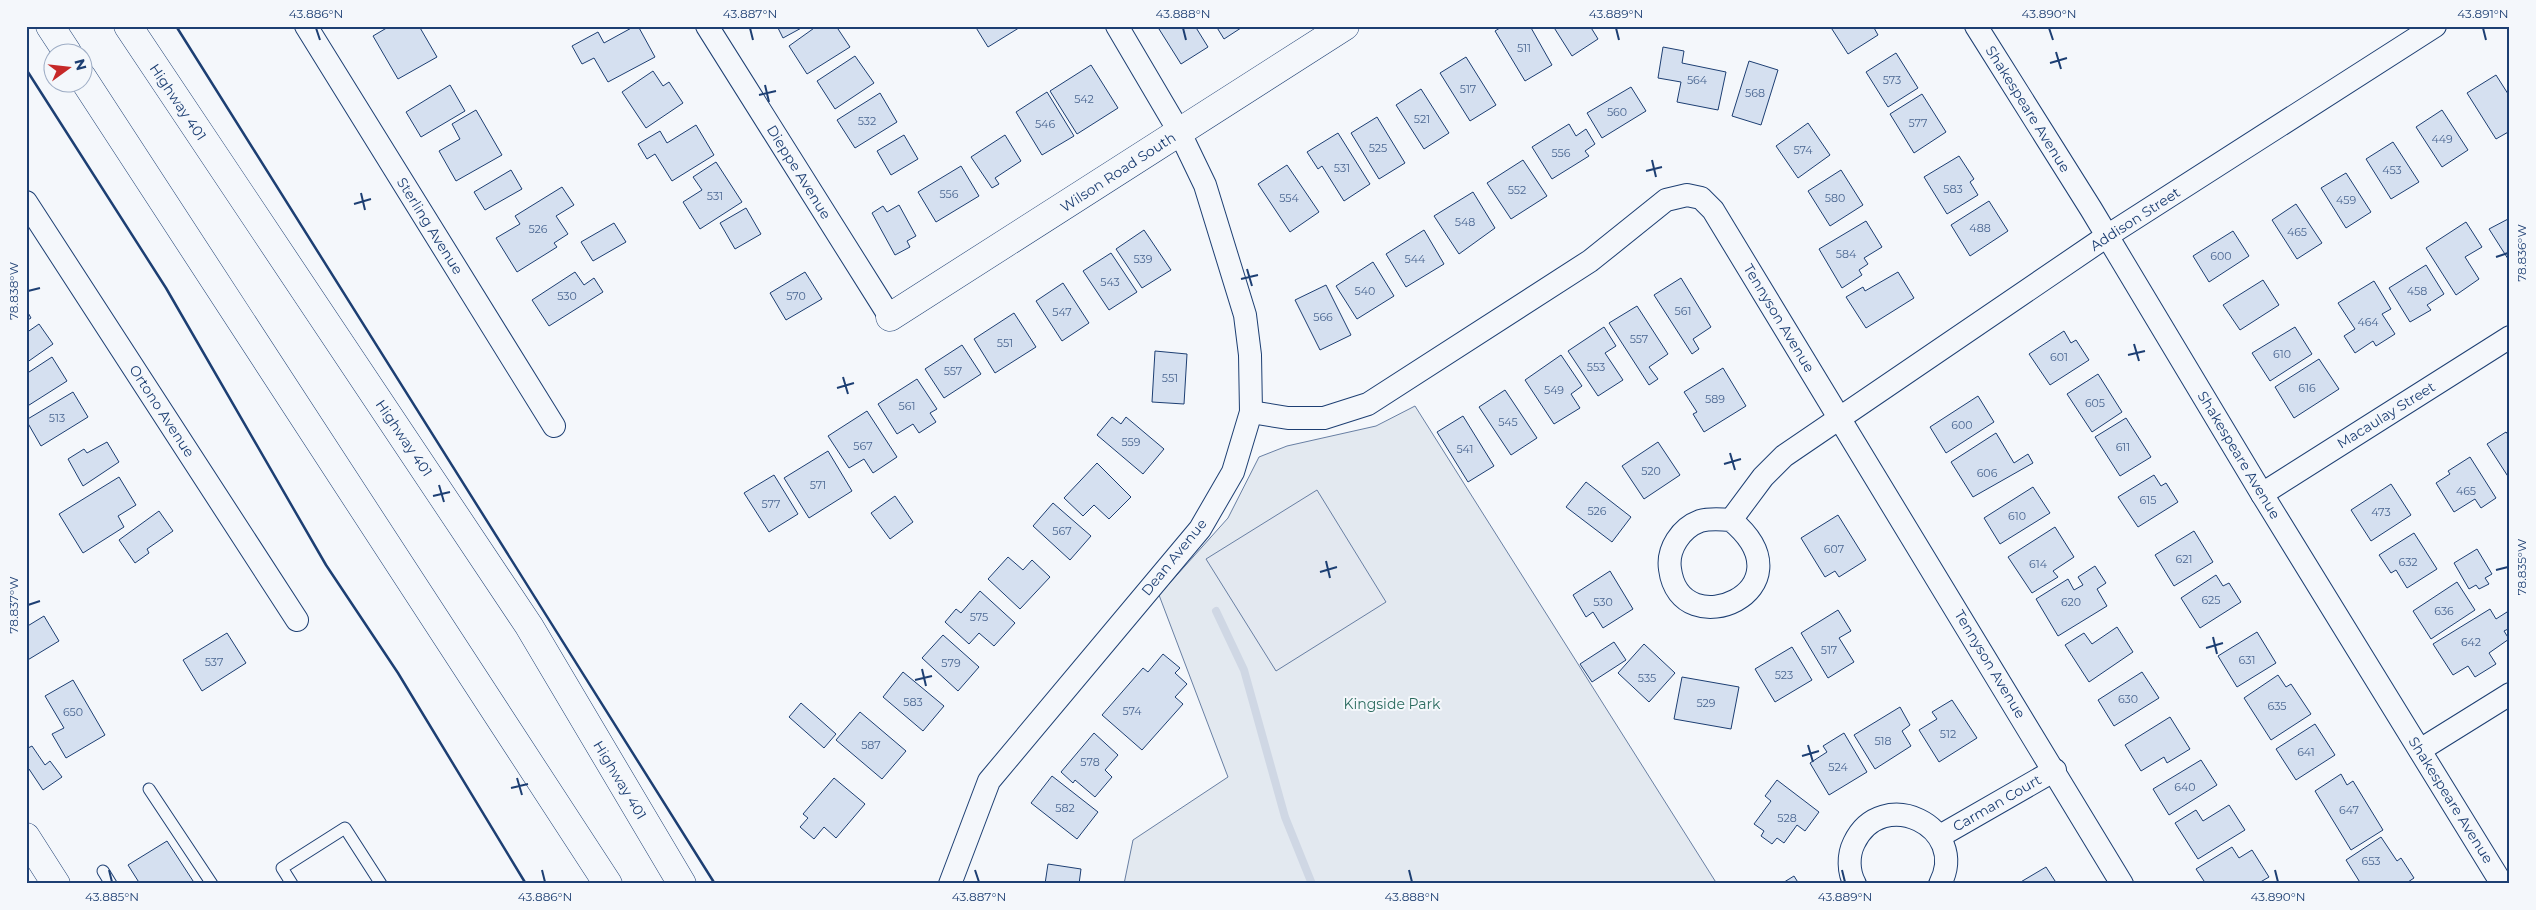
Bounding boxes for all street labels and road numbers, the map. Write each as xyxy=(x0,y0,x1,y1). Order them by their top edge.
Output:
street label: Shakespeare Avenue xyxy=(1982,42,2074,176)
street label: Highway 401 xyxy=(146,60,210,144)
street label: Dieppe Avenue xyxy=(763,122,835,222)
street label: Wilson Road South xyxy=(1057,128,1179,216)
street label: Sterling Avenue xyxy=(393,174,467,278)
street label: Addison Street xyxy=(2087,183,2184,255)
street label: Tennyson Avenue xyxy=(1739,260,1819,376)
street label: Ortono Avenue xyxy=(125,361,199,461)
street label: Macaulay Street xyxy=(2334,377,2439,452)
street label: Shakespeare Avenue xyxy=(2194,388,2284,522)
street label: Highway 401 xyxy=(372,396,436,480)
street label: Dean Avenue xyxy=(1137,515,1211,599)
street label: Tennyson Avenue xyxy=(1950,606,2030,722)
street label: Shakespeare Avenue xyxy=(2405,733,2497,867)
street label: Highway 401 xyxy=(589,737,651,823)
street label: Carman Court xyxy=(1950,770,2045,836)

